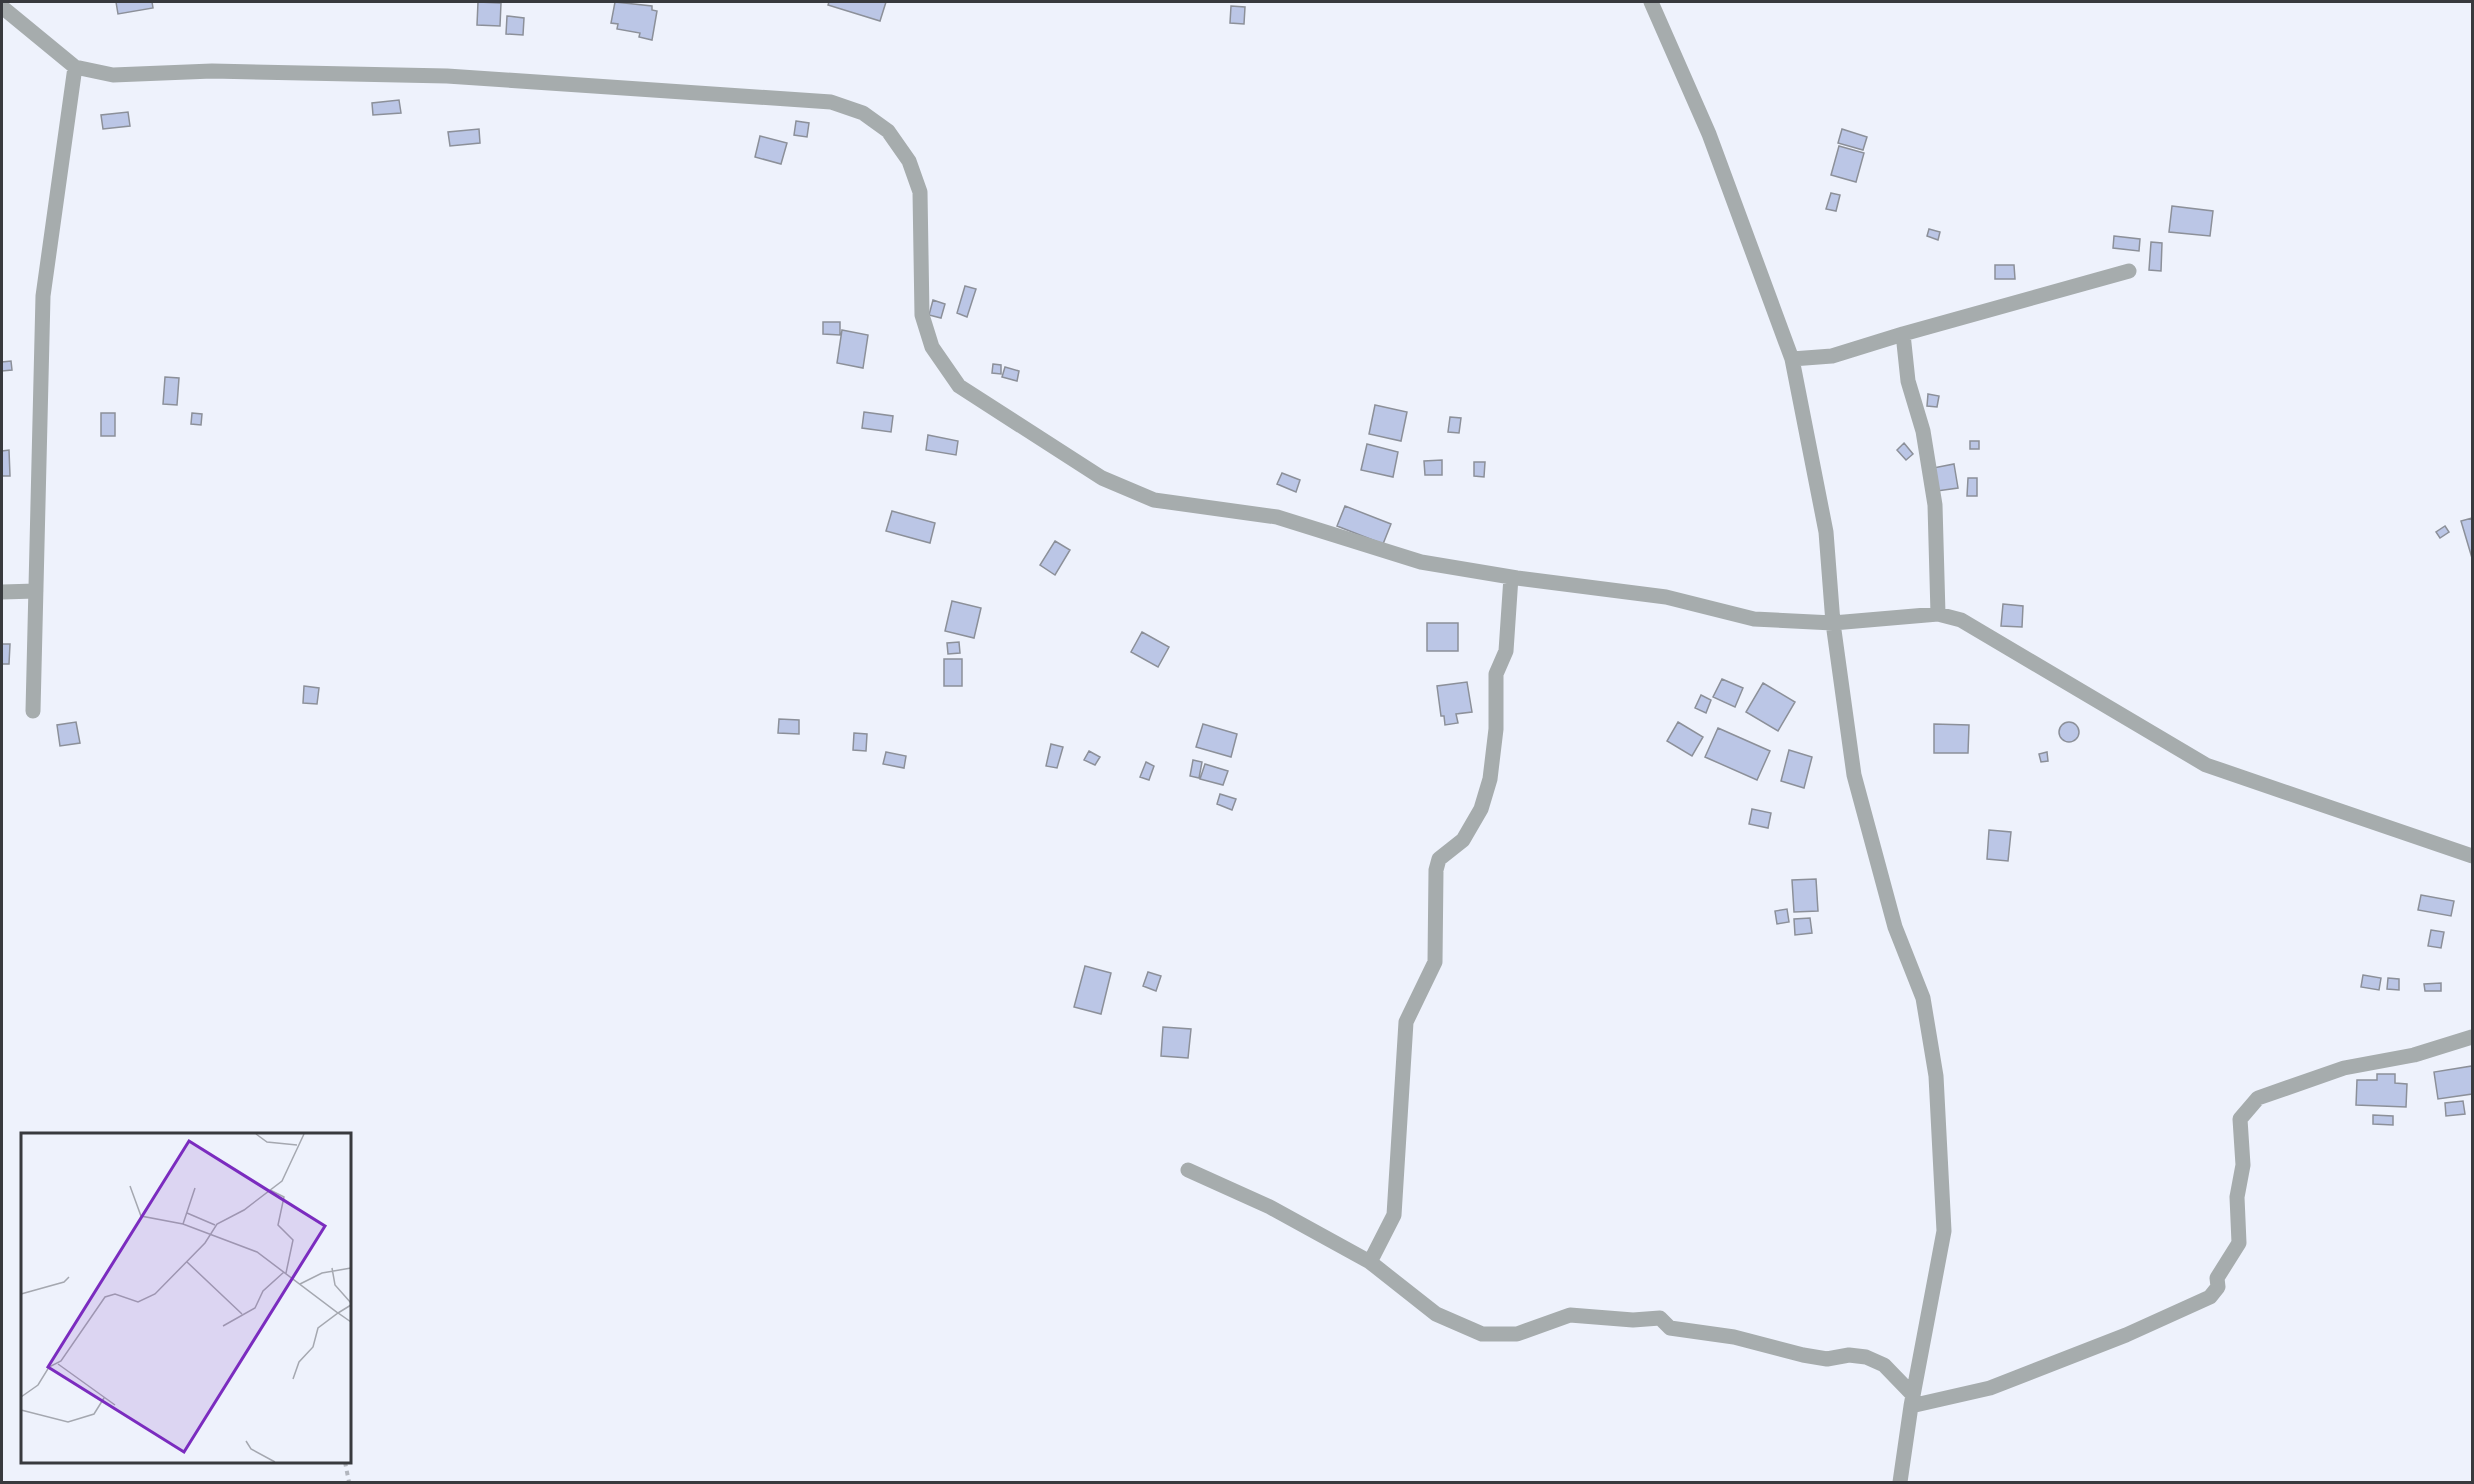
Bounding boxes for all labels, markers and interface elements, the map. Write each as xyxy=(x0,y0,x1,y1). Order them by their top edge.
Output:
inset map xyxy=(21,1133,351,1463)

